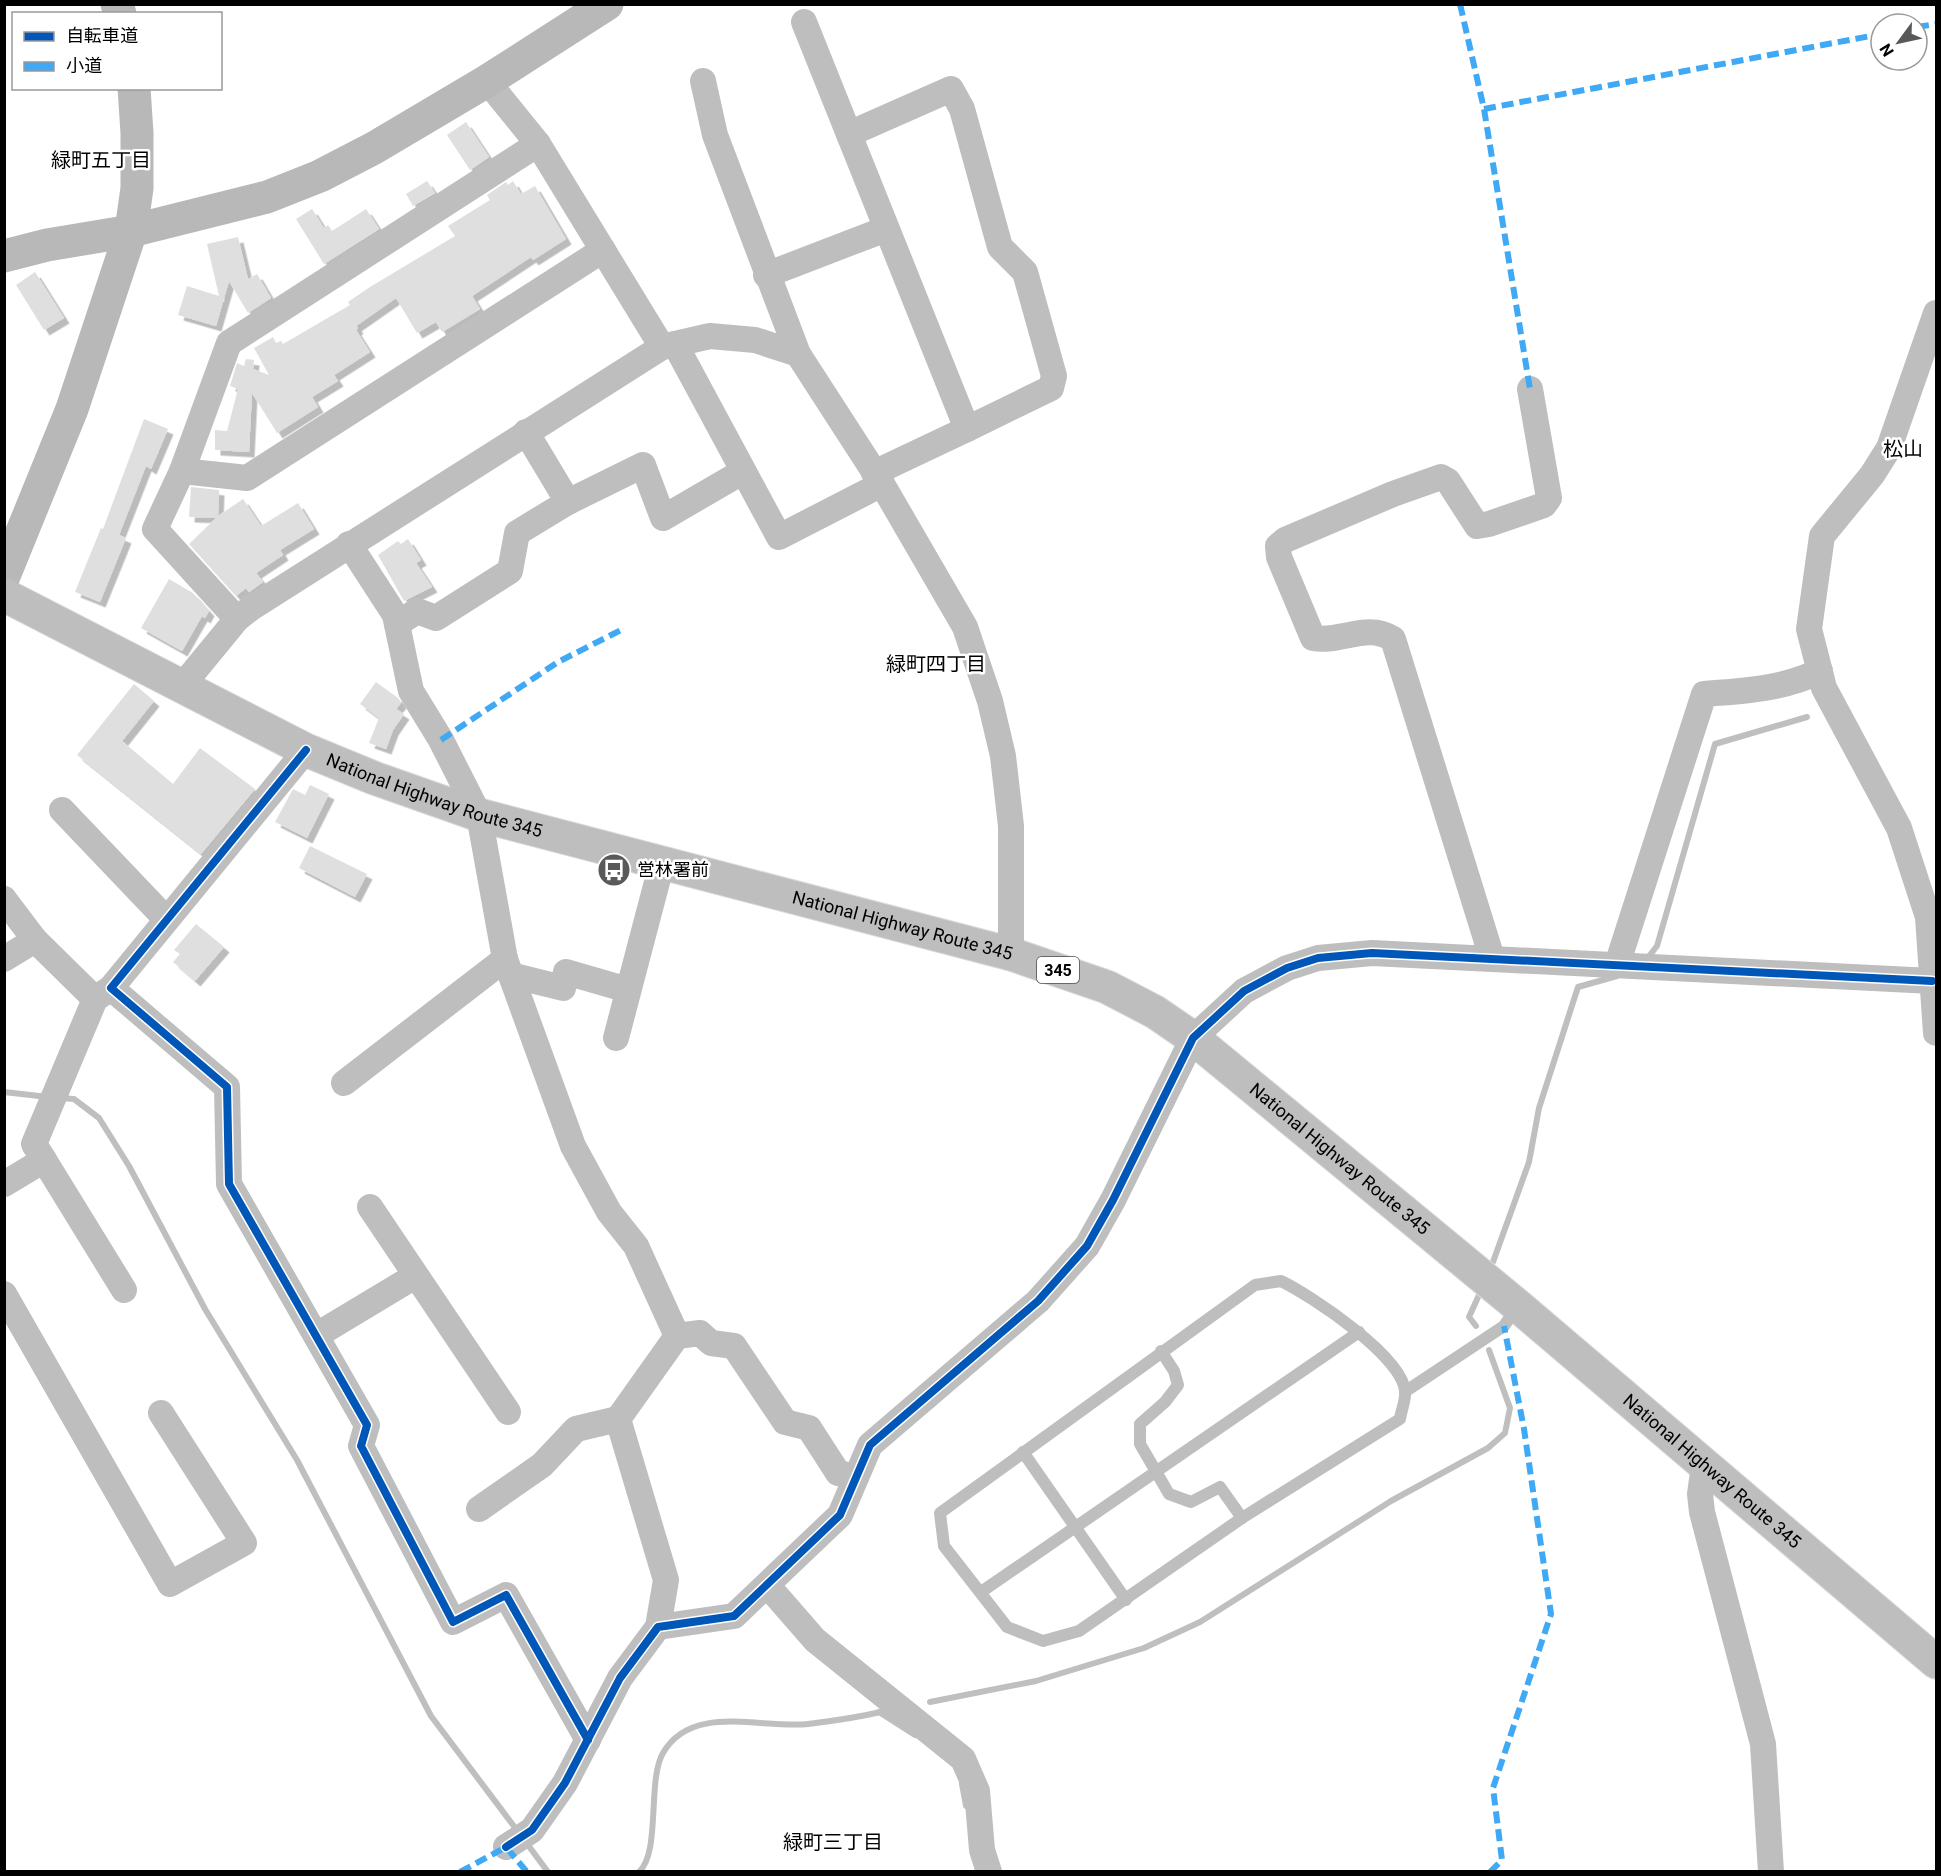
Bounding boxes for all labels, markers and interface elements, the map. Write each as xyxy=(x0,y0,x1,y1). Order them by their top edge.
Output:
legend xyxy=(12,12,222,90)
north arrow xyxy=(1869,12,1929,72)
text: 自転車道 xyxy=(66,25,138,46)
text: N xyxy=(1876,40,1898,60)
text: 小道 xyxy=(66,55,102,76)
district label: 緑町五丁目 xyxy=(51,148,151,172)
district label: 松山 xyxy=(1883,437,1923,461)
district label: 緑町四丁目 xyxy=(886,652,986,676)
street label: National Highway Route 345 xyxy=(324,749,545,841)
bus stop icon: 営林署前 xyxy=(596,852,632,888)
place label: 営林署前 xyxy=(637,859,709,880)
street label: National Highway Route 345 xyxy=(790,886,1015,964)
road number: 345 xyxy=(1037,957,1079,983)
street label: National Highway Route 345 xyxy=(1246,1078,1434,1239)
street label: National Highway Route 345 xyxy=(1619,1389,1806,1552)
district label: 緑町三丁目 xyxy=(783,1830,883,1854)

